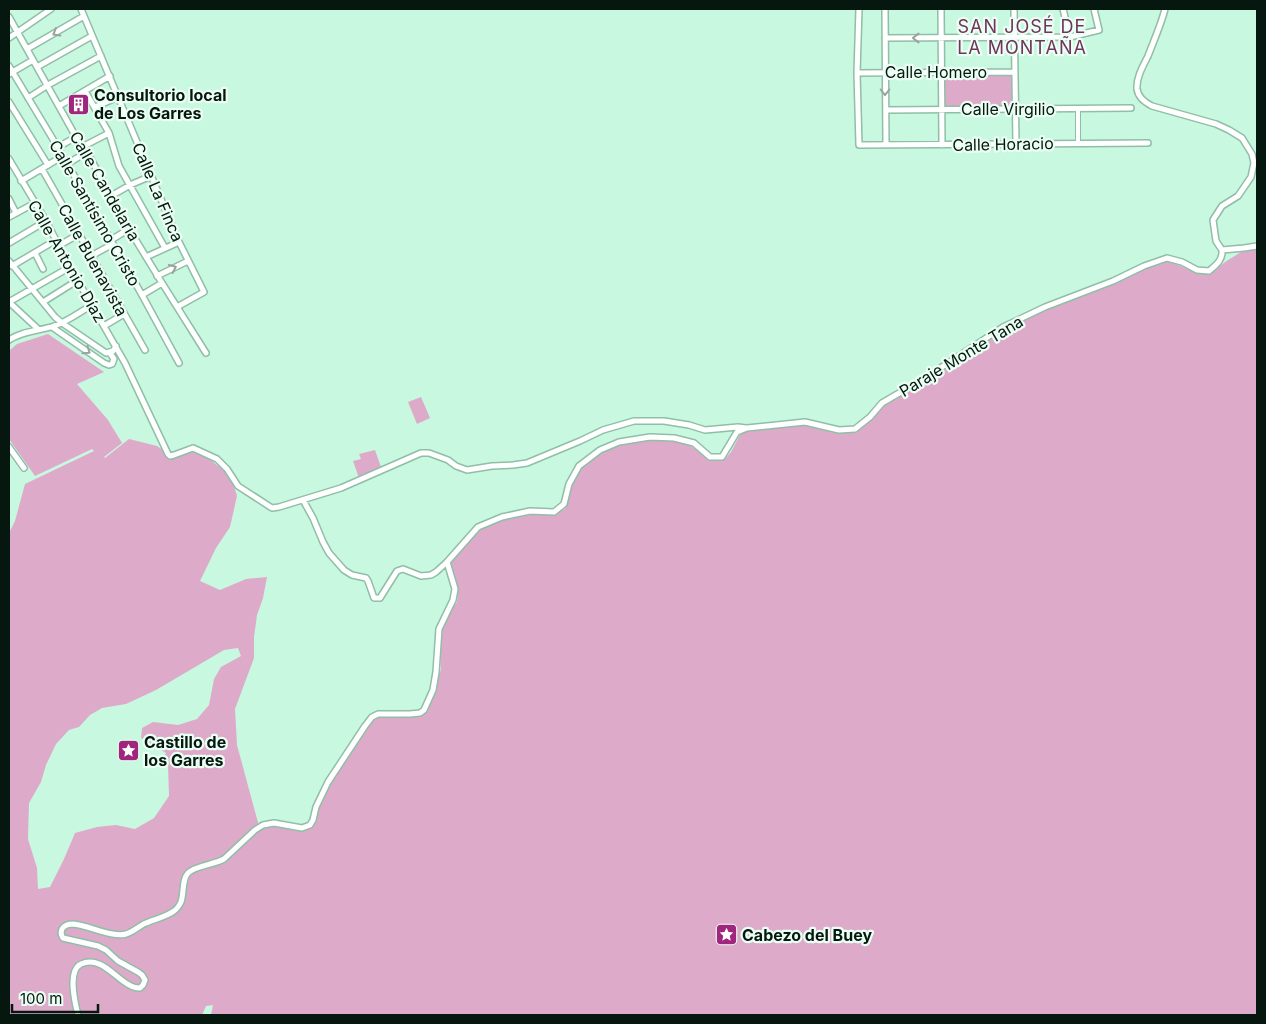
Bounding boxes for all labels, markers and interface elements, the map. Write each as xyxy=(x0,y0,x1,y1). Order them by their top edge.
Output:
district label: SAN JOSÉ DE LA MONTAÑA xyxy=(957,15,1087,58)
one-way arrow xyxy=(52,26,61,36)
one-way arrow xyxy=(912,33,920,43)
street label: Calle Homero xyxy=(885,62,987,82)
place label: Consultorio local de Los Garres xyxy=(94,85,227,123)
one-way arrow xyxy=(880,89,890,97)
building icon: Consultorio local de Los Garres xyxy=(66,92,90,116)
street label: Calle Virgilio xyxy=(961,99,1055,119)
street label: Calle Candelaria xyxy=(65,128,145,244)
street label: Calle Horacio xyxy=(952,133,1054,155)
street label: Calle Santísimo Cristo xyxy=(45,136,145,290)
street label: Calle La Finca xyxy=(128,139,188,245)
street label: Calle Antonio Díaz xyxy=(24,196,110,326)
street label: Calle Buenavista xyxy=(54,200,132,320)
one-way arrow xyxy=(168,264,177,275)
street label: Paraje Monte Tana xyxy=(895,311,1027,401)
one-way arrow xyxy=(81,345,91,354)
place label: Castillo de los Garres xyxy=(144,732,226,770)
place icon: Castillo de los Garres xyxy=(116,739,140,763)
place icon: Cabezo del Buey xyxy=(714,923,738,947)
place label: Cabezo del Buey xyxy=(742,925,872,945)
scale bar xyxy=(12,982,99,1014)
text: 100 m xyxy=(20,989,62,1008)

